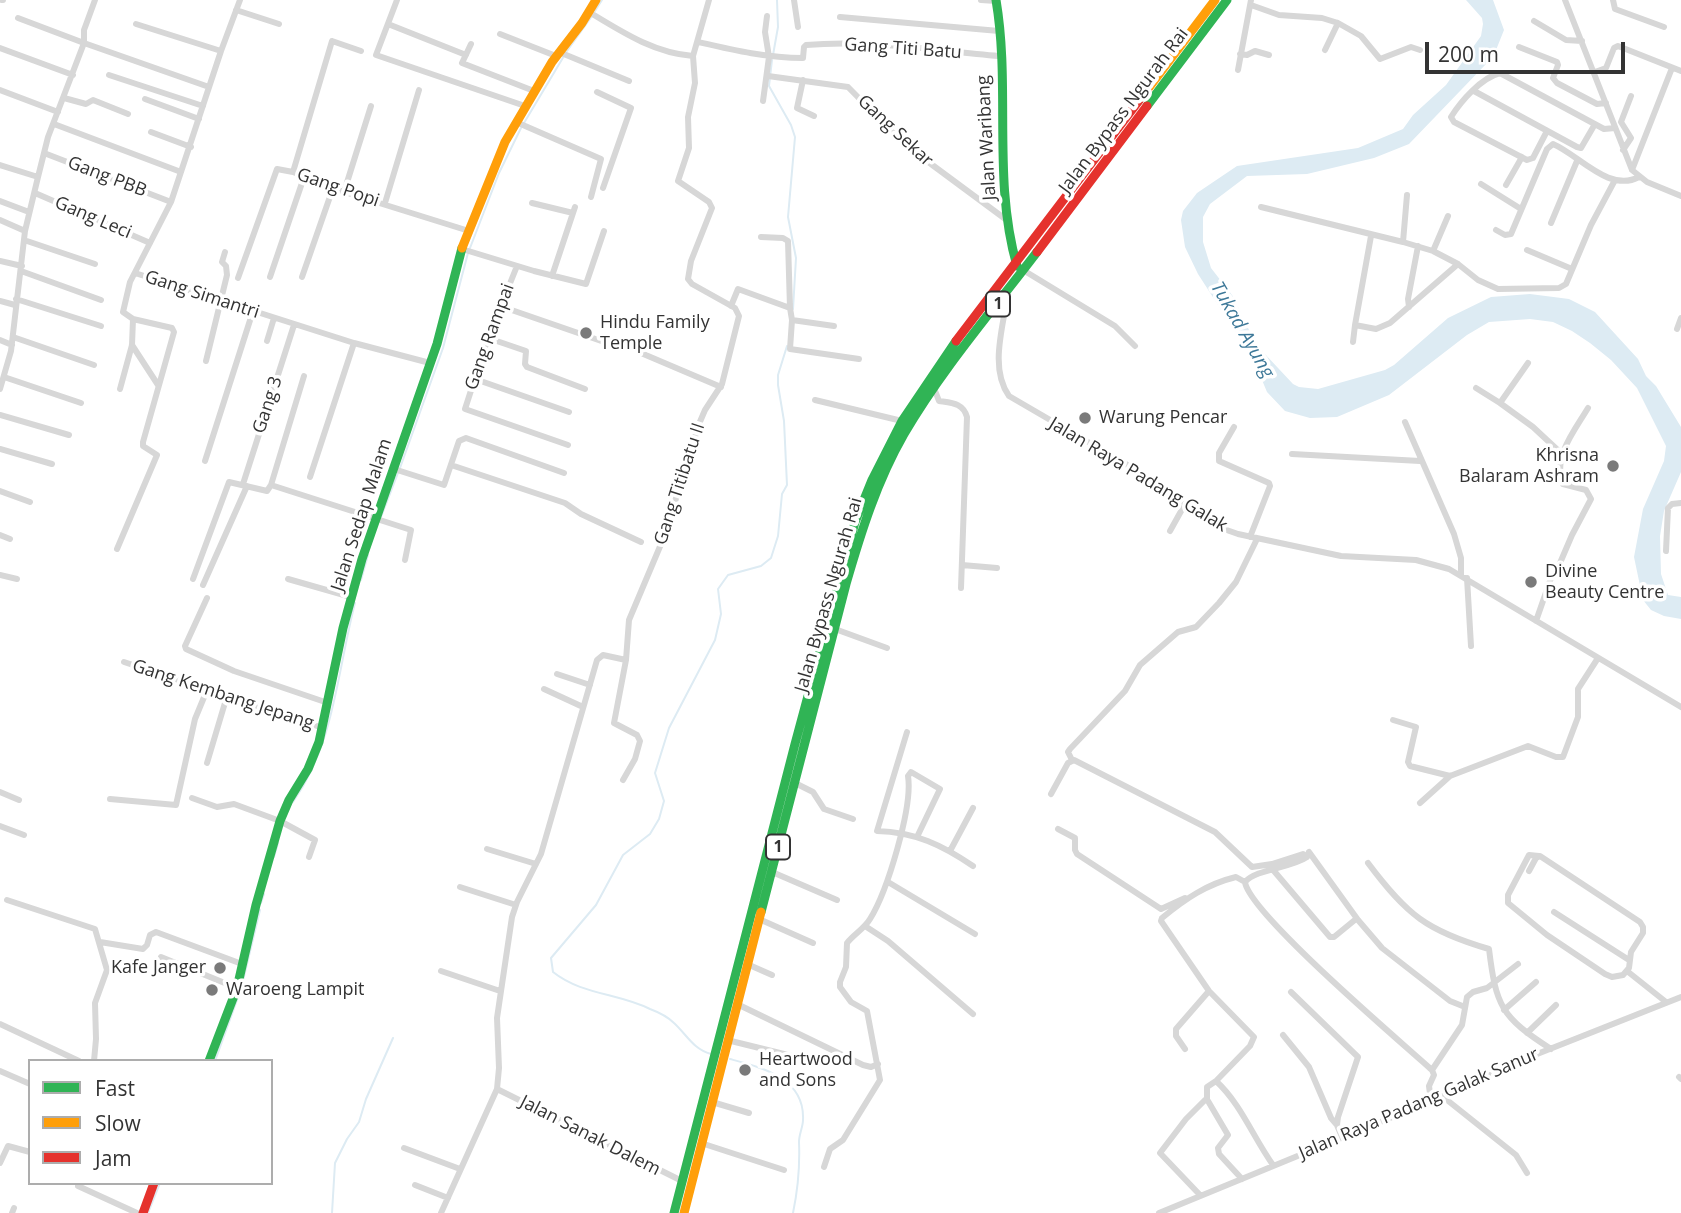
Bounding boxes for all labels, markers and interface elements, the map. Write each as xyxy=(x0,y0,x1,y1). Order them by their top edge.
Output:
street label: Jalan Bypass Ngurah Rai xyxy=(1055,24,1193,198)
scale bar xyxy=(1429,28,1628,72)
street label: Gang Titi Batu xyxy=(844,34,962,64)
text: 200 m xyxy=(1438,40,1499,68)
street label: Jalan Waribang xyxy=(973,75,1001,201)
street label: Gang Sekar xyxy=(853,91,937,171)
street label: Gang PBB xyxy=(65,152,149,202)
street label: Gang Popi xyxy=(294,164,382,212)
street label: Gang Leci xyxy=(51,192,135,244)
street label: Gang Simantri xyxy=(142,266,262,324)
water label: Tukad Ayung xyxy=(1205,278,1279,382)
street label: Gang Rampai xyxy=(461,281,519,393)
road number: 1 xyxy=(986,292,1010,316)
place label: Hindu Family Temple xyxy=(600,312,710,354)
marker: Hindu Family Temple xyxy=(578,325,594,341)
street label: Gang 3 xyxy=(249,374,287,436)
place label: Warung Pencar xyxy=(1099,407,1227,429)
marker: Warung Pencar xyxy=(1077,410,1093,426)
street label: Jalan Raya Padang Galak xyxy=(1045,413,1231,537)
street label: Gang Titibatu II xyxy=(650,420,710,548)
street label: Jalan Sedap Malam xyxy=(327,436,397,594)
place label: Khrisna Balaram Ashram xyxy=(1459,445,1599,488)
marker: Khrisna Balaram Ashram xyxy=(1605,458,1621,474)
street label: Jalan Bypass Ngurah Rai xyxy=(791,495,867,695)
place label: Divine Beauty Centre xyxy=(1545,561,1664,604)
marker: Divine Beauty Centre xyxy=(1523,574,1539,590)
street label: Gang Kembang Jepang xyxy=(129,655,317,735)
road number: 1 xyxy=(766,834,790,860)
place label: Kafe Janger xyxy=(111,957,206,979)
marker: Kafe Janger xyxy=(212,960,228,976)
place label: Waroeng Lampit xyxy=(226,979,364,1001)
marker: Waroeng Lampit xyxy=(204,982,220,998)
street label: Jalan Raya Padang Galak Sanur xyxy=(1296,1044,1542,1164)
place label: Heartwood and Sons xyxy=(759,1049,853,1092)
legend xyxy=(28,1059,273,1185)
marker: Heartwood and Sons xyxy=(737,1062,753,1078)
text: Fast xyxy=(95,1074,135,1102)
street label: Jalan Sanak Dalem xyxy=(516,1091,664,1181)
text: Slow xyxy=(95,1109,141,1137)
text: Jam xyxy=(95,1144,132,1172)

